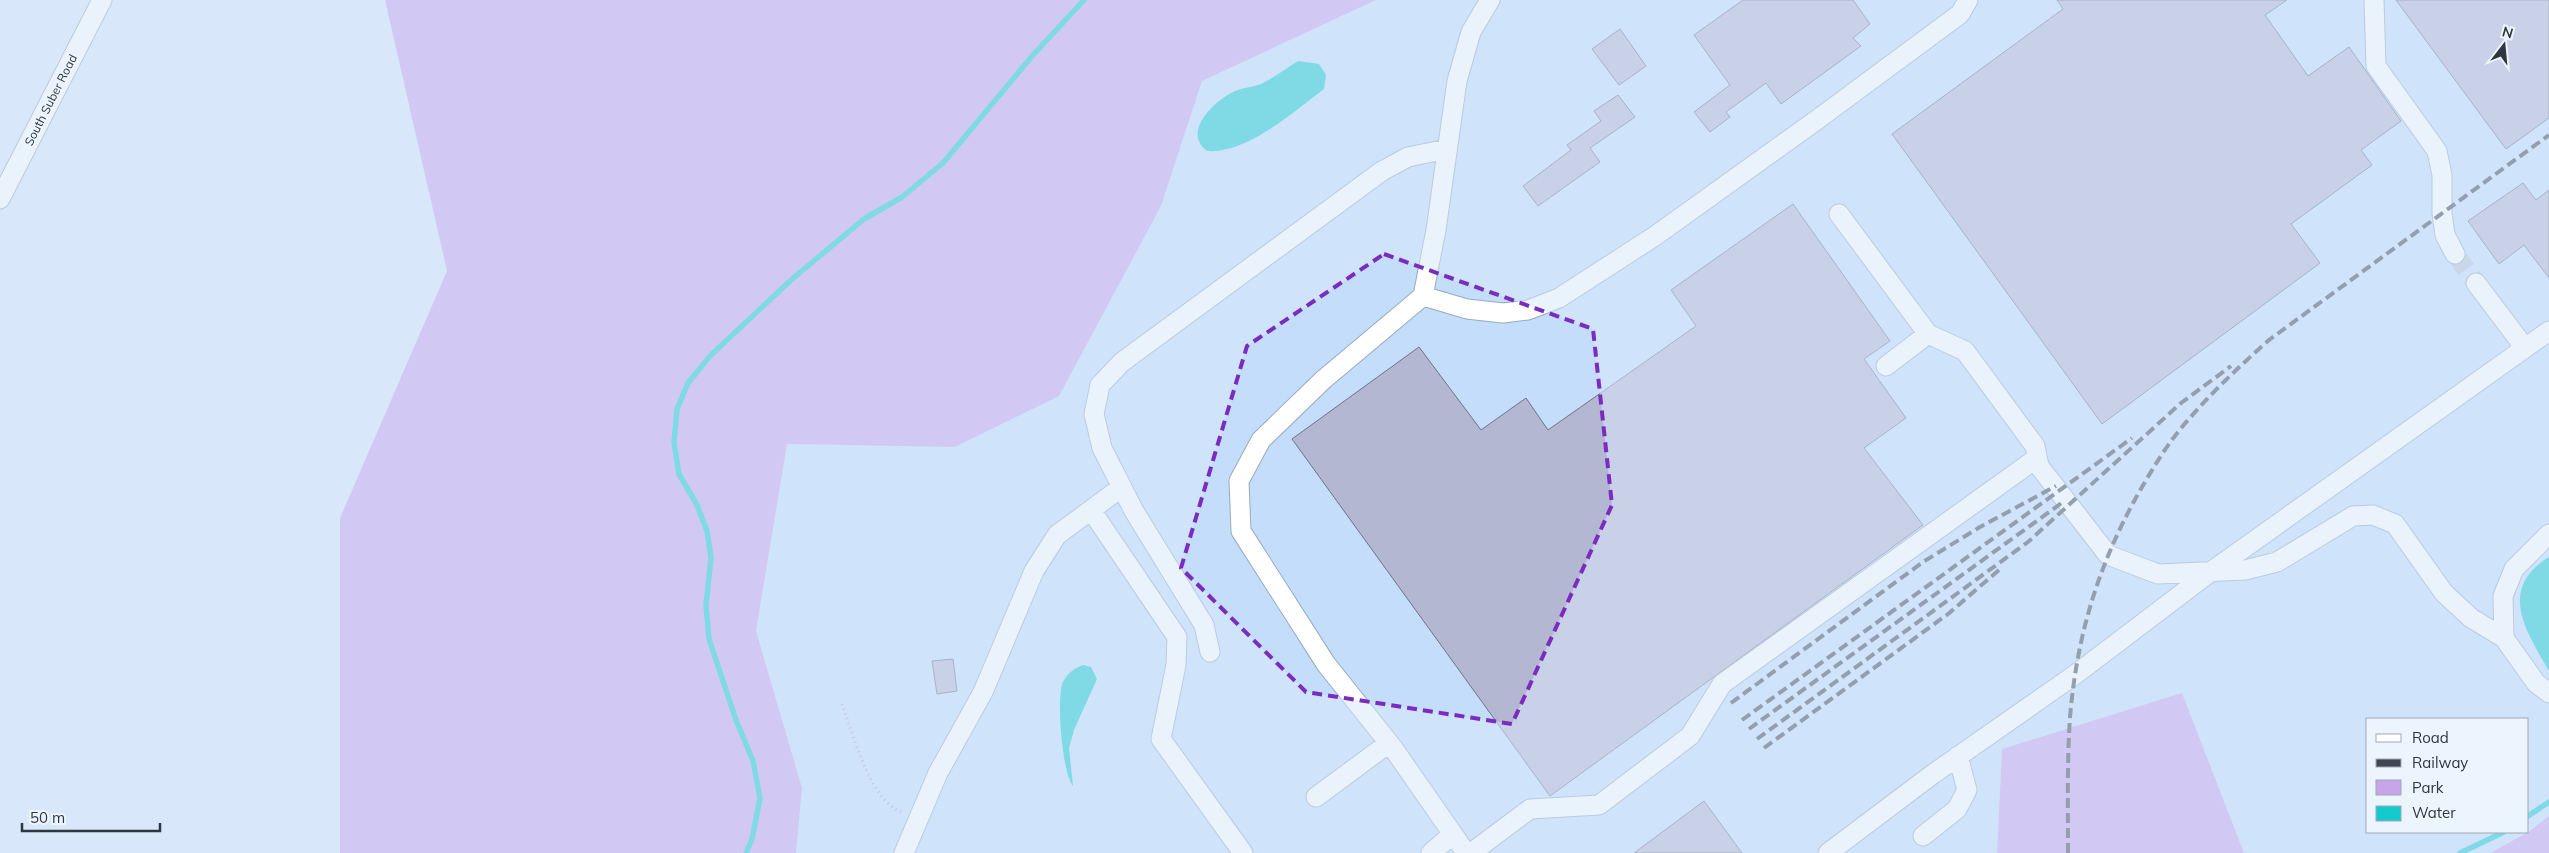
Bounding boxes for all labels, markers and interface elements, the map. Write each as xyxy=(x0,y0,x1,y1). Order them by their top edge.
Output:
north arrow xyxy=(2479,20,2529,70)
text: N xyxy=(2500,22,2515,43)
street label: South Suber Road xyxy=(21,52,80,148)
legend xyxy=(2366,718,2529,833)
text: Road xyxy=(2412,728,2449,747)
text: Railway xyxy=(2412,753,2468,772)
text: Park xyxy=(2412,778,2444,797)
scale bar xyxy=(22,800,160,832)
text: Water xyxy=(2412,803,2456,822)
text: 50 m xyxy=(30,808,65,827)

